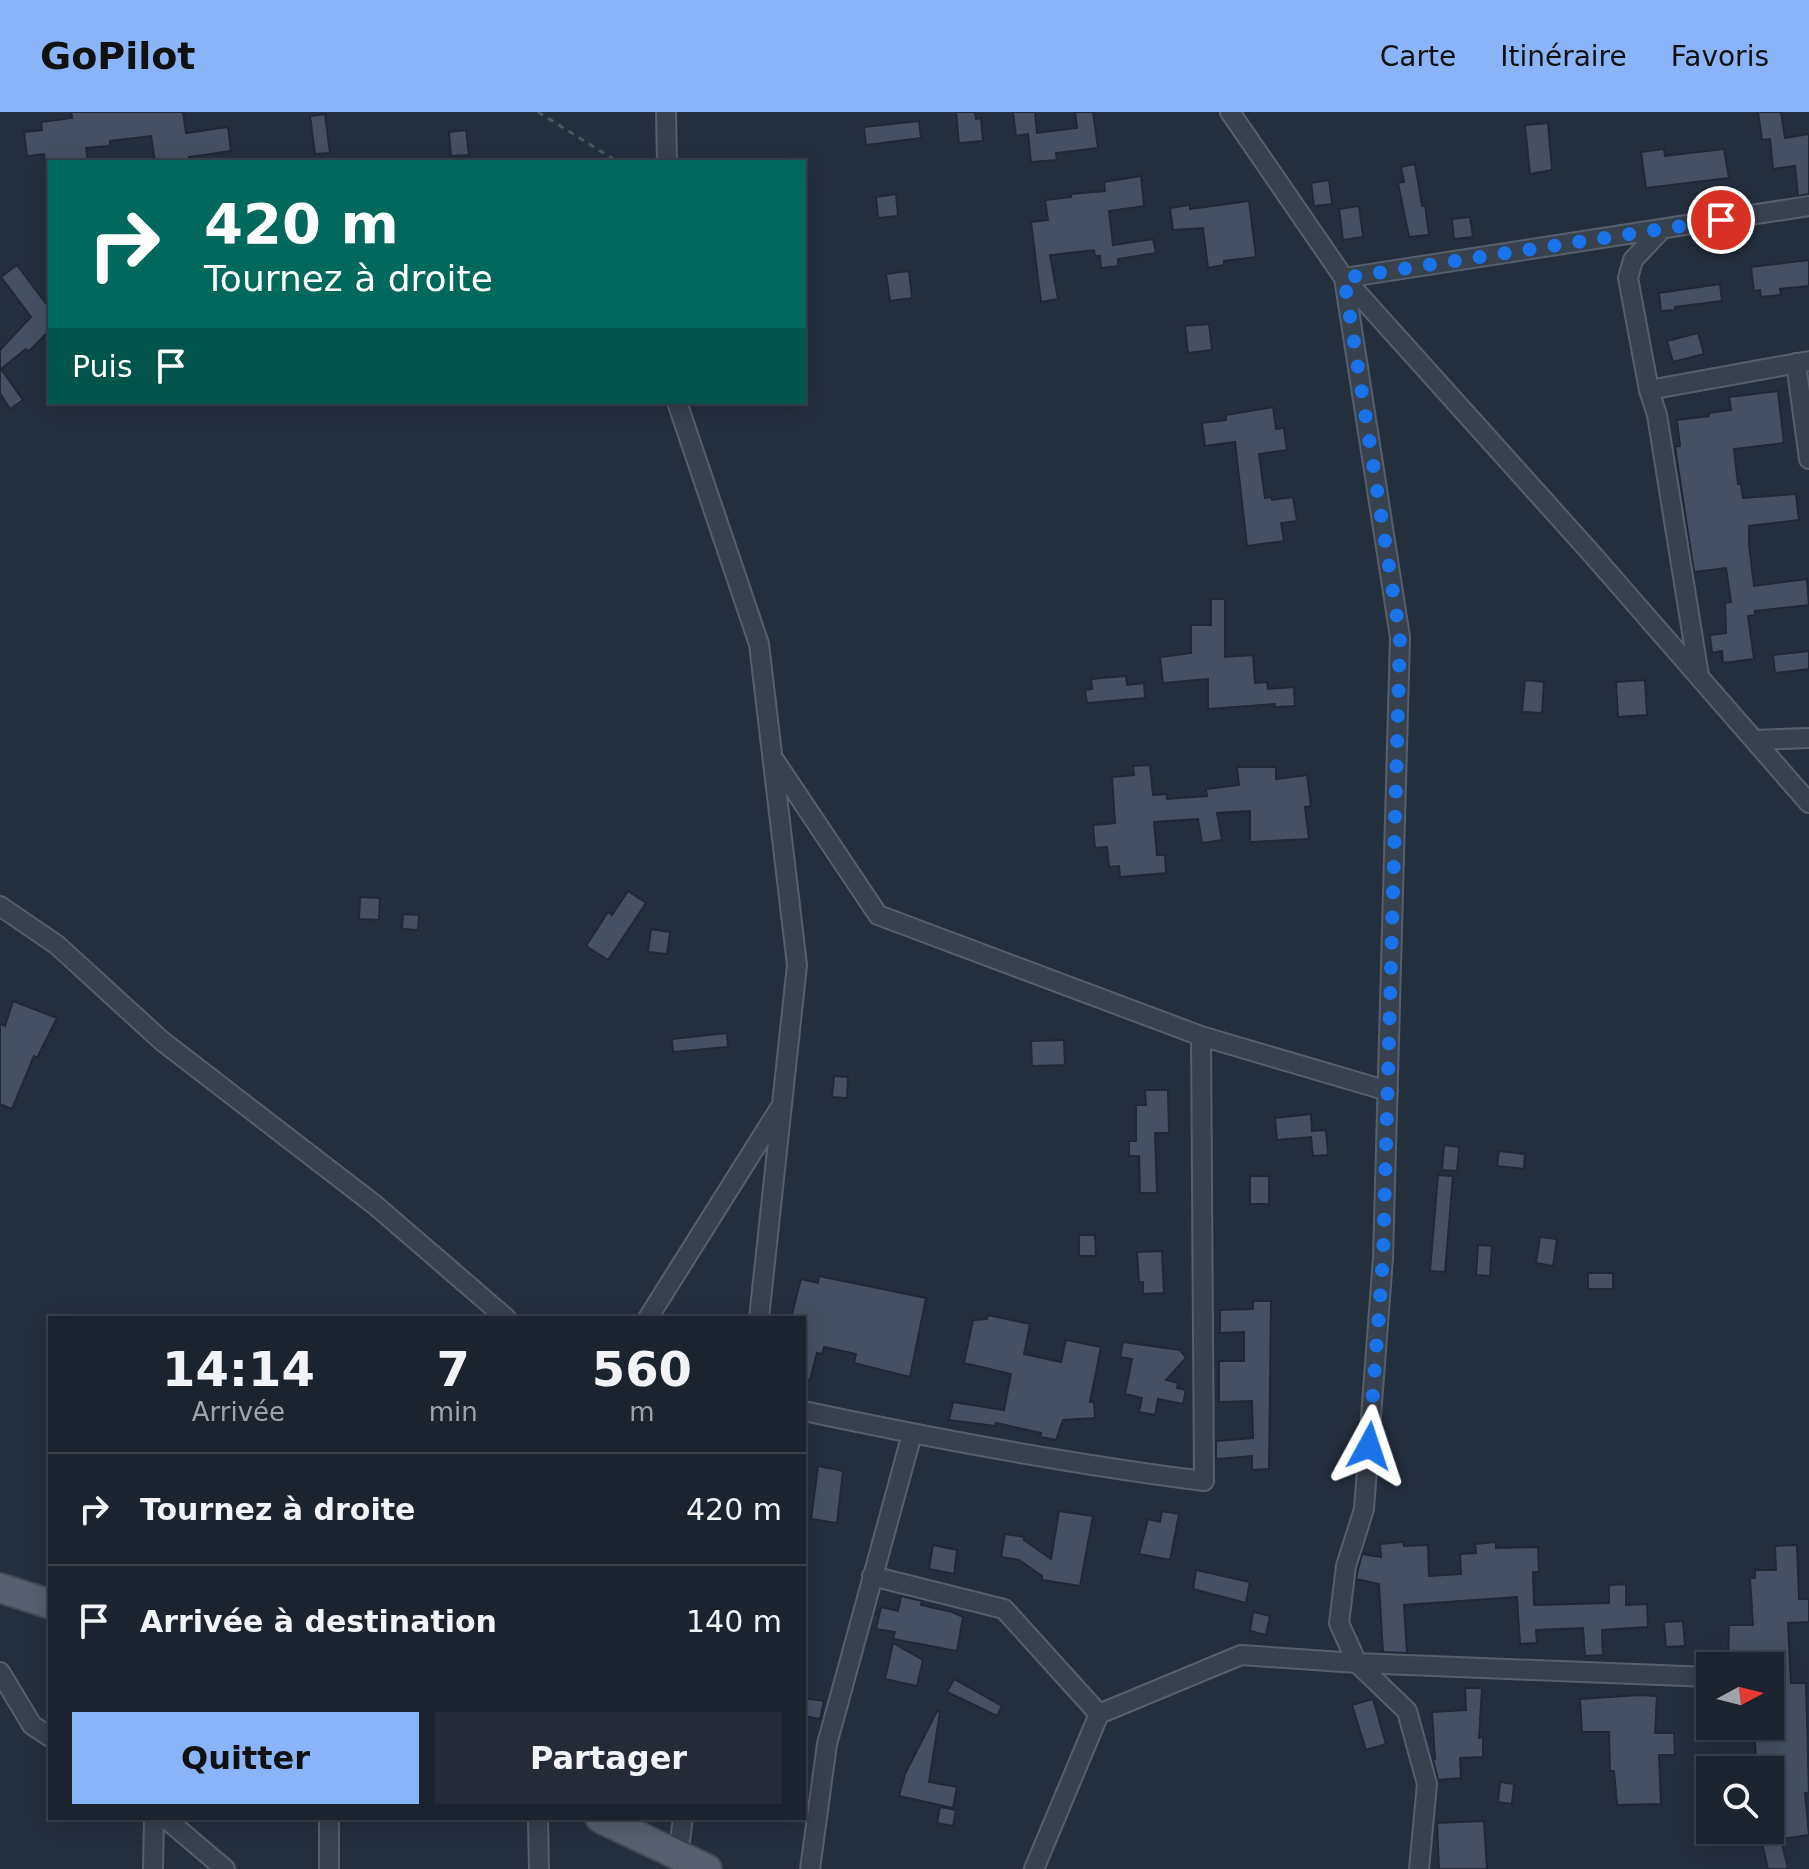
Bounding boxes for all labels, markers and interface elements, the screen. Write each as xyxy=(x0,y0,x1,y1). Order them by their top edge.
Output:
text: GoPilot xyxy=(40,34,195,78)
text: Carte xyxy=(1380,40,1456,73)
text: Itinéraire xyxy=(1500,40,1627,73)
text: Favoris xyxy=(1671,40,1769,73)
pin xyxy=(1687,186,1755,254)
text: 420 m xyxy=(204,191,399,256)
icon: right xyxy=(72,192,176,296)
icon: arrive xyxy=(1699,198,1743,242)
text: Tournez à droite xyxy=(204,258,493,299)
icon: arrive xyxy=(149,344,193,388)
text: Puis xyxy=(72,349,133,384)
text: 14:14 xyxy=(162,1341,315,1397)
text: 7 xyxy=(437,1341,470,1397)
text: 560 xyxy=(592,1341,692,1397)
text: Arrivée xyxy=(192,1397,285,1427)
text: min xyxy=(429,1397,478,1427)
text: m xyxy=(629,1397,655,1427)
position arrow xyxy=(1327,1404,1411,1488)
icon: right xyxy=(72,1487,116,1531)
text: Tournez à droite xyxy=(140,1492,415,1527)
text: 420 m xyxy=(686,1492,782,1527)
icon: arrive xyxy=(72,1599,116,1643)
text: Arrivée à destination xyxy=(140,1604,497,1639)
text: 140 m xyxy=(686,1604,782,1639)
north arrow xyxy=(1696,1652,1784,1740)
map controls xyxy=(1696,1652,1784,1844)
button: Quitter xyxy=(72,1712,419,1804)
button: Partager xyxy=(435,1712,782,1804)
button: search xyxy=(1696,1756,1784,1844)

